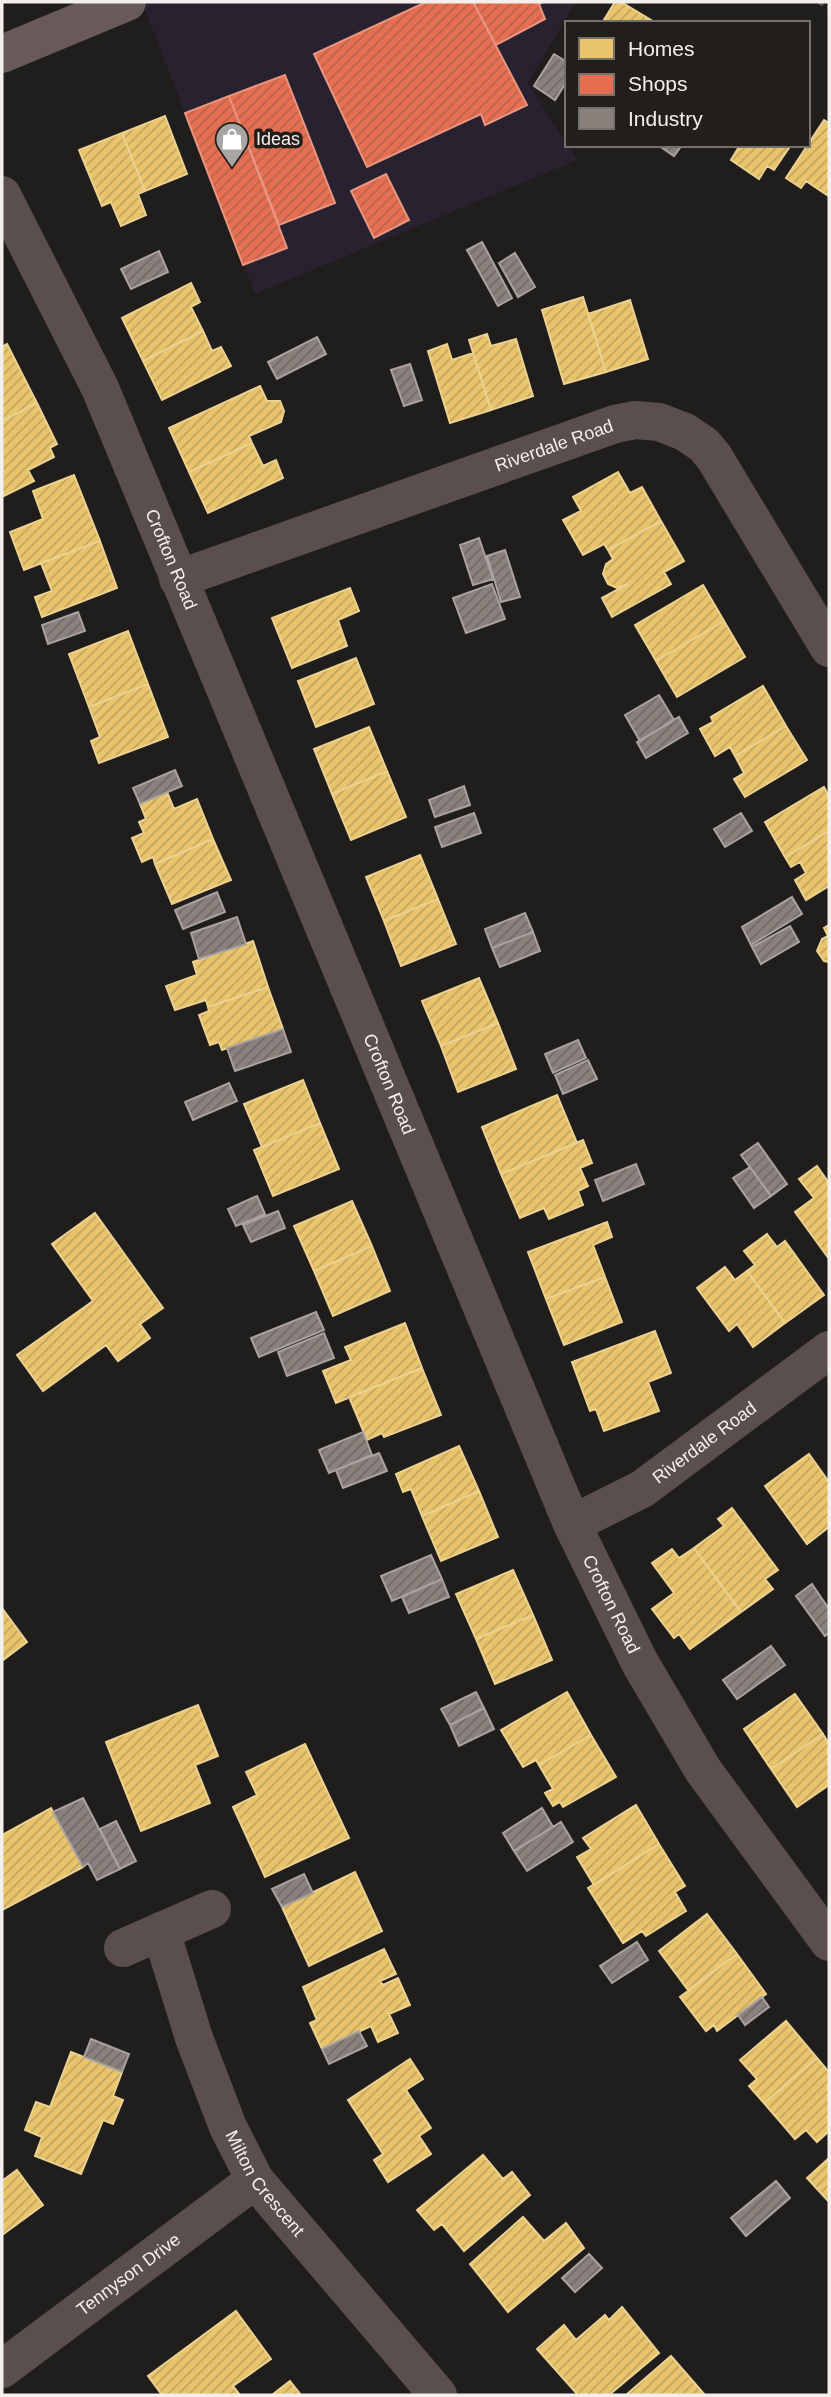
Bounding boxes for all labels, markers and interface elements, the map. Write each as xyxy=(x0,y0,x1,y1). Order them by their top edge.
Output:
legend xyxy=(565,21,810,147)
text: Homes xyxy=(628,37,695,60)
text: Shops xyxy=(628,72,688,95)
text: Industry xyxy=(628,107,703,130)
shop icon: Ideas xyxy=(213,120,251,169)
place label: Ideas xyxy=(256,129,300,149)
street label: Riverdale Road xyxy=(492,415,616,476)
street label: Crofton Road xyxy=(141,506,201,613)
street label: Crofton Road xyxy=(359,1031,419,1137)
street label: Riverdale Road xyxy=(649,1398,760,1488)
street label: Crofton Road xyxy=(579,1552,644,1657)
street label: Milton Crescent xyxy=(221,2127,309,2240)
street label: Tennyson Drive xyxy=(73,2229,184,2320)

